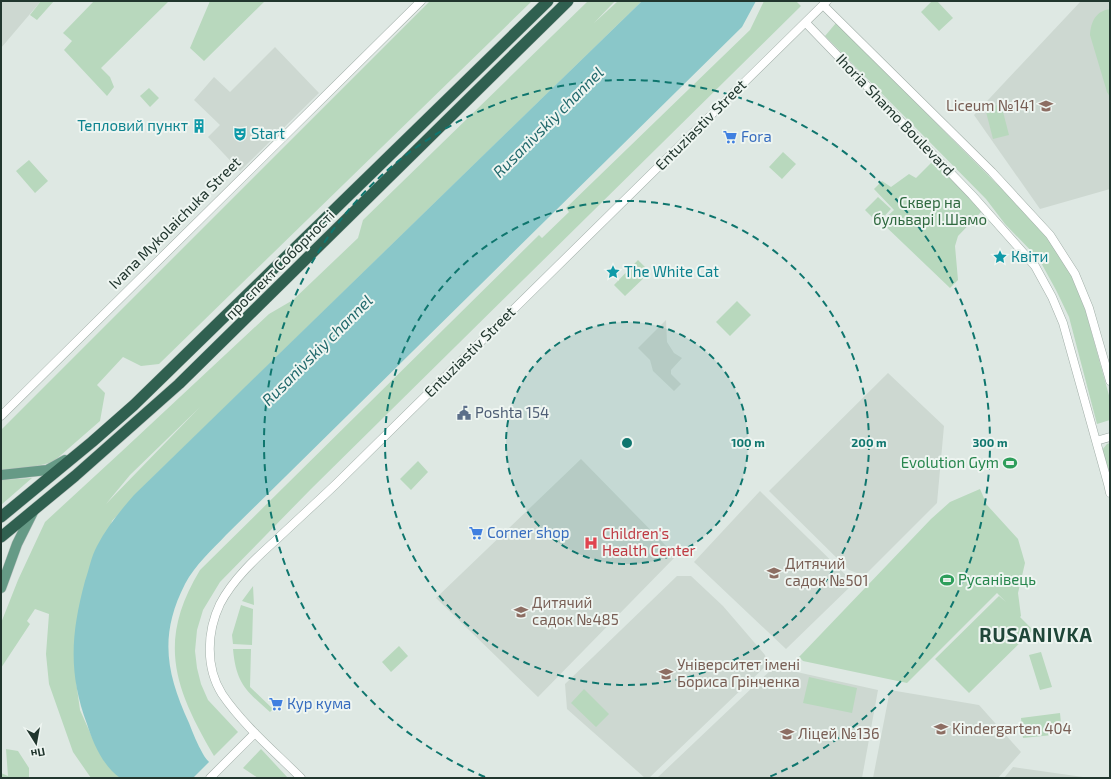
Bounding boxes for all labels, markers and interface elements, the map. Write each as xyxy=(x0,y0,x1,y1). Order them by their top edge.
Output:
street label: Ihoria Shamo Boulevard xyxy=(833,50,959,179)
water label: Rusanivskiy channel xyxy=(488,62,608,182)
street label: Entuziastiv Street xyxy=(651,75,750,173)
place label: Liceum №141 xyxy=(946,96,1035,114)
school or university icon: Liceum №141 xyxy=(1038,98,1054,114)
place label: Тепловий пункт xyxy=(77,116,188,135)
building icon: Тепловий пункт xyxy=(191,118,207,134)
place label: Start xyxy=(251,124,285,142)
theatre icon: Start xyxy=(232,126,248,142)
place label: Fora xyxy=(741,127,772,145)
supermarket icon: Fora xyxy=(722,129,738,145)
street label: Ivana Mykolaichuka Street xyxy=(105,152,244,292)
park label: Сквер на бульварі І.Шамо xyxy=(873,193,987,229)
street label: проспект Соборності xyxy=(221,206,338,323)
place label: Квіти xyxy=(1011,247,1048,265)
place icon: Квіти xyxy=(992,249,1008,265)
place label: The White Cat xyxy=(624,262,719,280)
place icon: The White Cat xyxy=(605,264,621,280)
water label: Rusanivskiy channel xyxy=(257,290,377,410)
street label: Entuziastiv Street xyxy=(420,302,519,400)
place label: Poshta 154 xyxy=(475,403,549,421)
public building icon: Poshta 154 xyxy=(456,405,472,421)
text: 100 m xyxy=(731,435,765,449)
text: 200 m xyxy=(851,435,887,449)
text: 300 m xyxy=(972,435,1008,449)
centre of rings xyxy=(620,436,634,450)
place label: Evolution Gym xyxy=(901,453,999,471)
sports icon: Evolution Gym xyxy=(1002,455,1018,471)
place label: Corner shop xyxy=(487,523,569,541)
place label: Children's Health Center xyxy=(602,524,696,559)
supermarket icon: Corner shop xyxy=(468,525,484,541)
hospital icon: Children's Health Center xyxy=(583,535,599,551)
place label: Дитячий садок №501 xyxy=(785,554,868,589)
school or university icon: Дитячий садок №501 xyxy=(766,565,782,581)
place label: Русанівець xyxy=(958,570,1036,589)
sports icon: Русанівець xyxy=(939,572,955,588)
place label: Дитячий садок №485 xyxy=(532,593,619,628)
school or university icon: Дитячий садок №485 xyxy=(513,604,529,620)
district label: RUSANIVKA xyxy=(979,623,1093,646)
place label: Університет імені Бориса Грінченка xyxy=(677,655,800,690)
school or university icon: Університет імені Бориса Грінченка xyxy=(658,666,674,682)
place label: Кур кума xyxy=(287,694,351,713)
supermarket icon: Кур кума xyxy=(268,696,284,712)
place label: Kindergarten 404 xyxy=(952,719,1072,737)
school or university icon: Kindergarten 404 xyxy=(933,721,949,737)
north arrow xyxy=(16,723,56,763)
place label: Ліцей №136 xyxy=(798,724,880,742)
school or university icon: Ліцей №136 xyxy=(779,726,795,742)
text: Пн xyxy=(30,746,46,761)

